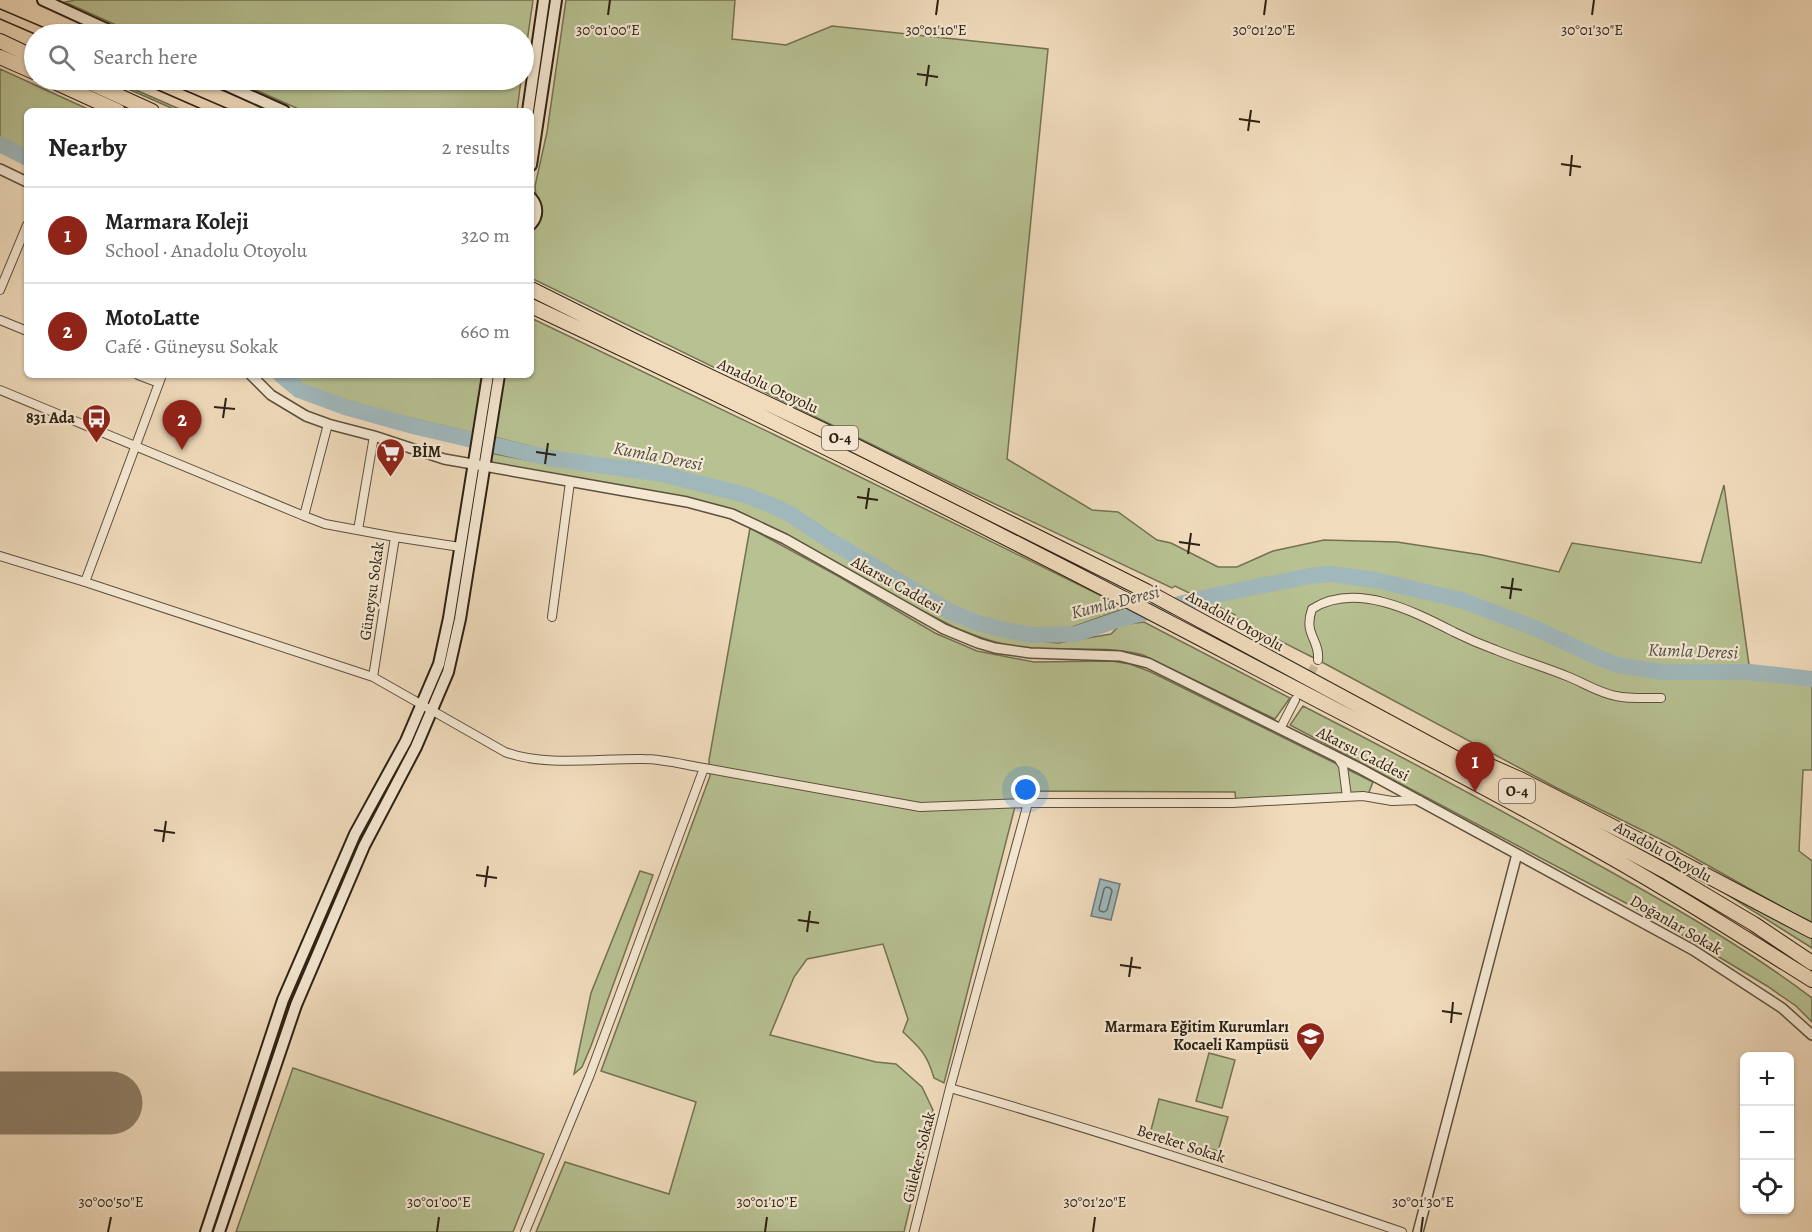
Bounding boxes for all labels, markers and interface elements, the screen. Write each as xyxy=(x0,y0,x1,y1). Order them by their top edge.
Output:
text: 30°01'00"E xyxy=(576,20,640,40)
text: 30°01'10"E xyxy=(906,20,967,40)
text: 30°01'20"E xyxy=(1233,20,1296,40)
text: 30°01'30"E xyxy=(1561,20,1623,40)
search box xyxy=(24,24,534,90)
icon: search xyxy=(45,41,78,74)
text: Search here xyxy=(93,42,198,72)
text: Nearby xyxy=(48,130,127,165)
text: 2 results xyxy=(442,134,510,161)
text: Marmara Koleji xyxy=(105,207,249,237)
text: 1 xyxy=(64,222,71,249)
text: 320 m xyxy=(461,222,510,249)
text: School · Anadolu Otoyolu xyxy=(105,237,307,264)
text: MotoLatte xyxy=(105,303,200,333)
text: 2 xyxy=(63,318,72,345)
text: 660 m xyxy=(460,318,510,345)
text: Café · Güneysu Sokak xyxy=(105,333,278,360)
street label: Anadolu Otoyolu xyxy=(713,353,822,419)
pin: 2 xyxy=(162,400,201,450)
bus stop icon: 831 Ada xyxy=(80,402,112,444)
place label: 831 Ada xyxy=(26,407,75,429)
road number: O-4 xyxy=(822,426,858,450)
supermarket icon: BİM xyxy=(375,436,407,478)
water label: Kumla Deresi xyxy=(611,436,705,476)
place label: BİM xyxy=(412,441,442,463)
street label: Güneysu Sokak xyxy=(354,540,390,642)
street label: Akarsu Caddesi xyxy=(847,550,947,619)
water label: Kumla Deresi xyxy=(1068,579,1162,625)
street label: Anadolu Otoyolu xyxy=(1181,584,1288,657)
water label: Kumla Deresi xyxy=(1647,637,1739,665)
street label: Akarsu Caddesi xyxy=(1312,721,1413,787)
pin: 1 xyxy=(1456,742,1494,792)
your location xyxy=(1011,775,1040,804)
road number: O-4 xyxy=(1499,779,1535,803)
street label: Anadolu Otoyolu xyxy=(1609,815,1716,888)
street label: Doğanlar Sokak xyxy=(1626,890,1726,960)
place label: Marmara Eğitim Kurumları Kocaeli Kampüsü xyxy=(1104,1016,1289,1056)
school or university icon: Marmara Eğitim Kurumları Kocaeli Kampüsü xyxy=(1294,1020,1326,1062)
map controls xyxy=(1740,1052,1794,1214)
button: + xyxy=(1740,1052,1794,1106)
button: − xyxy=(1740,1106,1794,1160)
street label: Güleker Sokak xyxy=(897,1109,941,1205)
street label: Bereket Sokak xyxy=(1134,1119,1228,1169)
button: locate xyxy=(1740,1160,1794,1214)
text: 30°00'50"E xyxy=(78,1192,144,1212)
text: 30°01'00"E xyxy=(407,1192,471,1212)
text: 30°01'10"E xyxy=(737,1192,798,1212)
text: 30°01'20"E xyxy=(1064,1192,1127,1212)
text: 30°01'30"E xyxy=(1392,1192,1454,1212)

